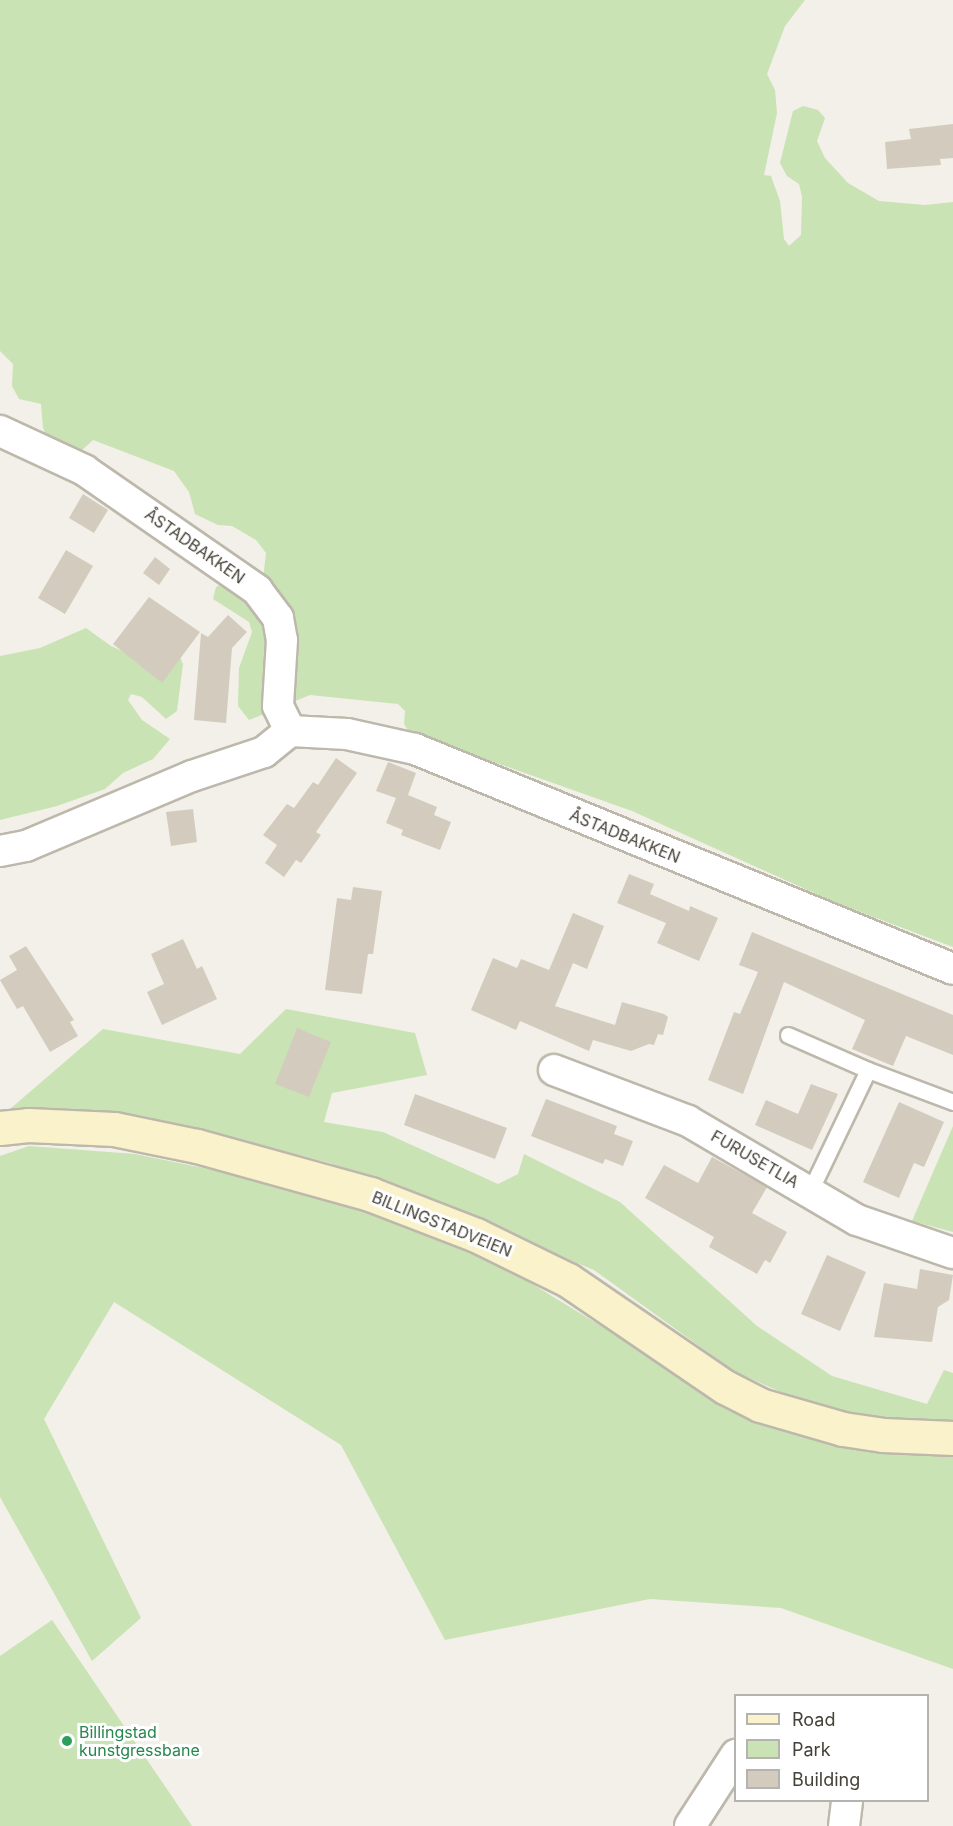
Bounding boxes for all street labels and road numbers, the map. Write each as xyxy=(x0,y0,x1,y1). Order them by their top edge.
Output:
street label: ÅSTADBAKKEN xyxy=(141,504,249,588)
street label: ÅSTADBAKKEN xyxy=(567,805,683,867)
street label: FURUSETLIA xyxy=(708,1126,802,1192)
street label: BILLINGSTADVEIEN xyxy=(369,1187,515,1261)

